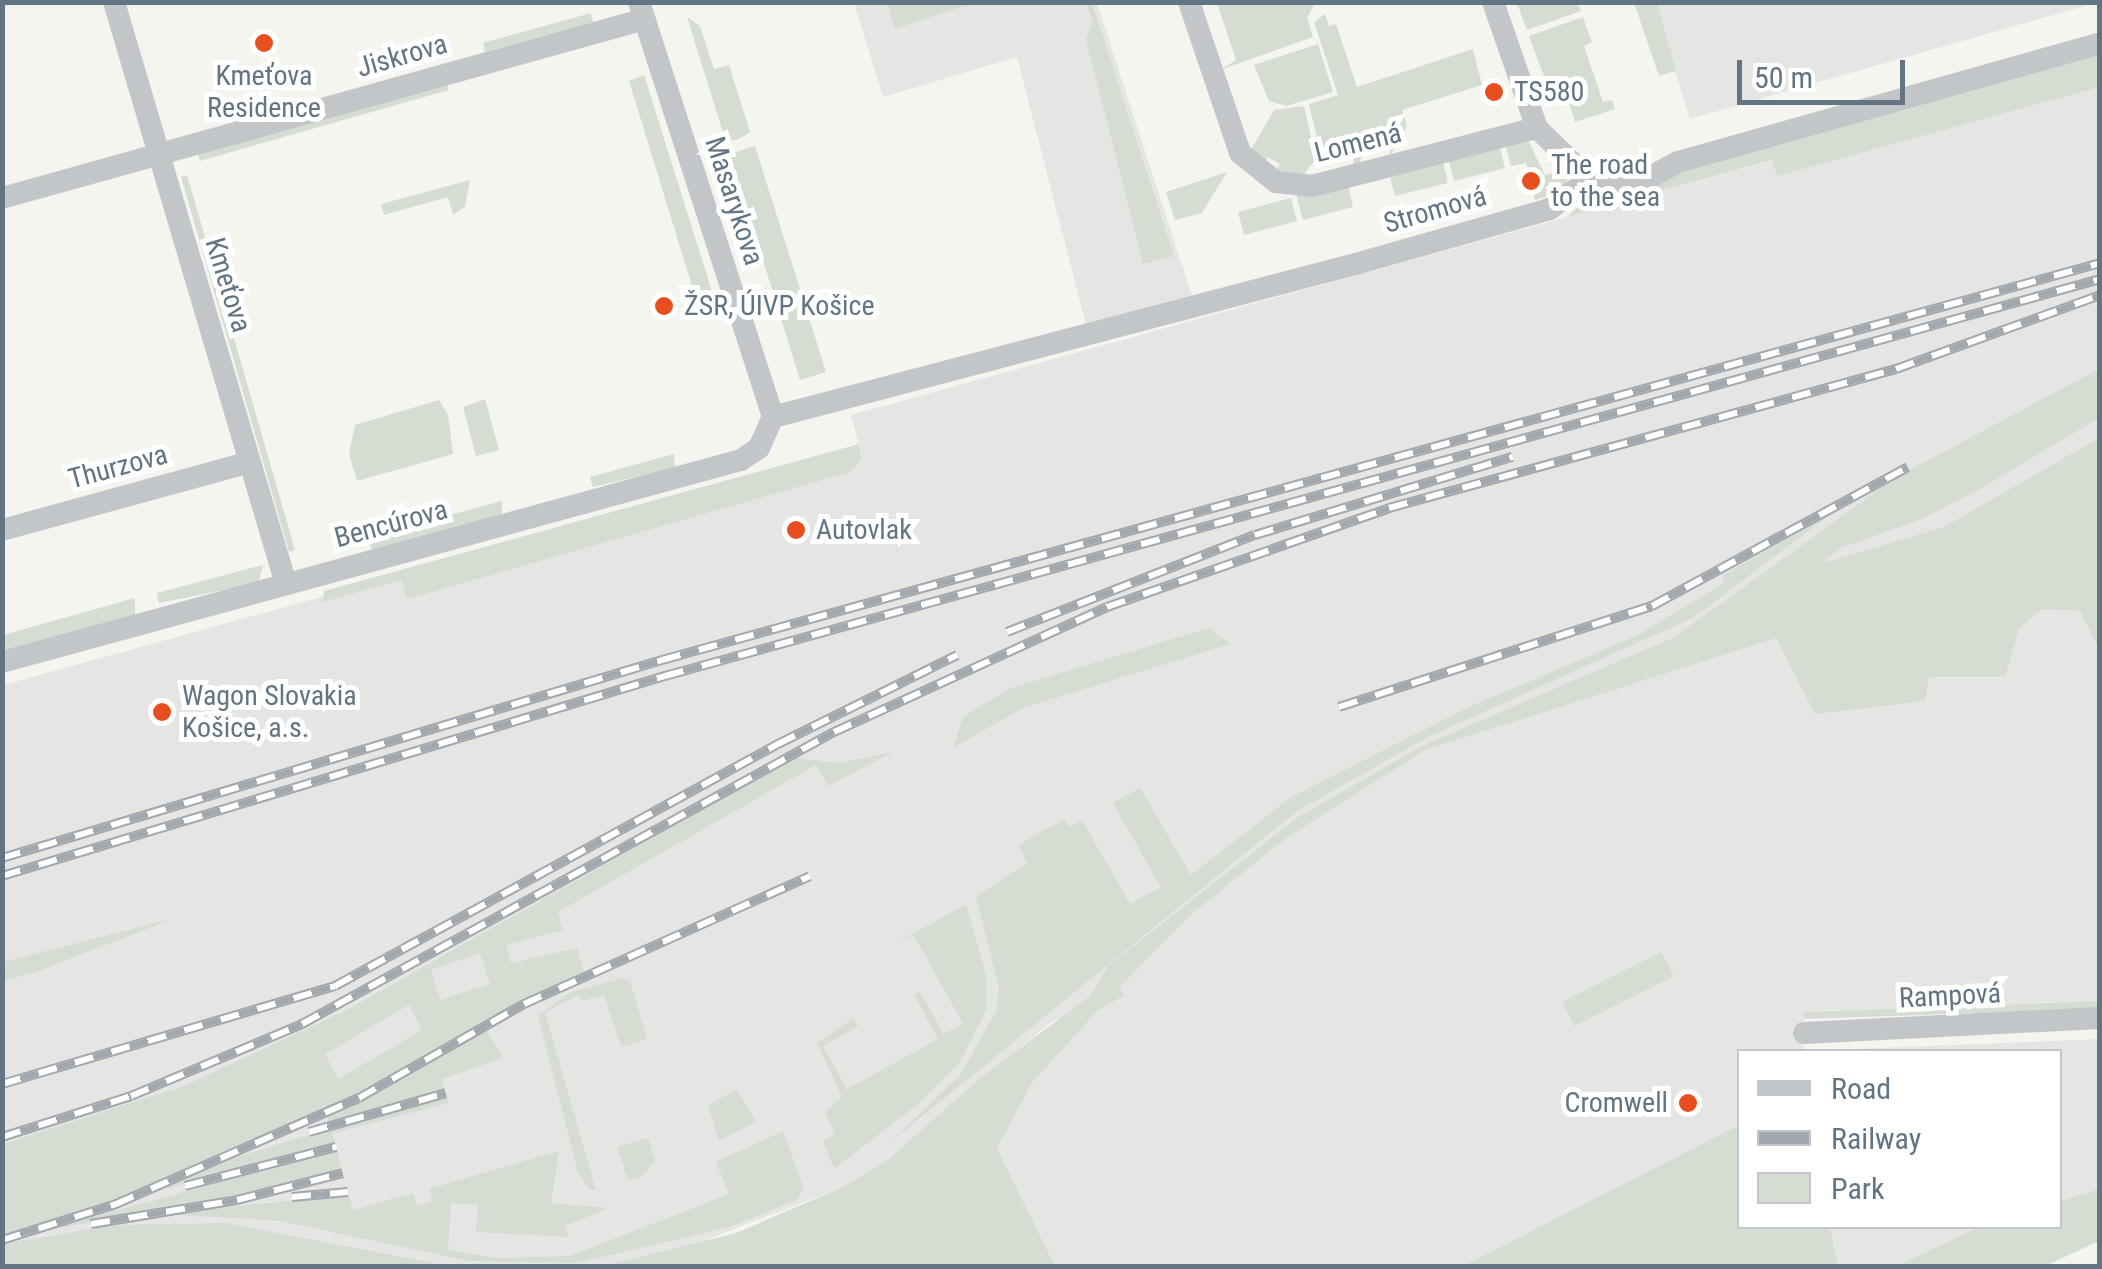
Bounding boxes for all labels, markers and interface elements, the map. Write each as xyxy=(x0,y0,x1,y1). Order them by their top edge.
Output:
street label: Jiskrova xyxy=(353,27,451,85)
marker: Kmeťova Residence xyxy=(253,32,275,54)
scale bar xyxy=(1742,40,1910,102)
place label: Kmeťova Residence xyxy=(207,59,321,125)
text: 50 m xyxy=(1754,60,1813,95)
place label: TS580 xyxy=(1514,75,1584,109)
marker: TS580 xyxy=(1483,81,1505,103)
street label: Lomená xyxy=(1311,116,1405,170)
street label: Masarykova xyxy=(697,133,771,269)
place label: The road to the sea xyxy=(1551,148,1660,214)
marker: The road to the sea xyxy=(1520,170,1542,192)
street label: Stromová xyxy=(1380,179,1490,241)
street label: Kmeťova xyxy=(198,234,258,336)
place label: ŽSR, ÚIVP Košice xyxy=(684,289,875,323)
marker: ŽSR, ÚIVP Košice xyxy=(653,295,675,317)
street label: Thurzova xyxy=(65,438,171,496)
street label: Bencúrova xyxy=(331,493,451,555)
place label: Autovlak xyxy=(816,513,912,547)
marker: Autovlak xyxy=(785,519,807,541)
place label: Wagon Slovakia Košice, a.s. xyxy=(182,679,357,745)
marker: Wagon Slovakia Košice, a.s. xyxy=(151,701,173,723)
street label: Rampová xyxy=(1898,977,2002,1015)
legend xyxy=(1737,1049,2062,1229)
text: Road xyxy=(1831,1071,1891,1106)
place label: Cromwell xyxy=(1565,1086,1668,1120)
marker: Cromwell xyxy=(1677,1092,1699,1114)
text: Railway xyxy=(1831,1121,1921,1156)
text: Park xyxy=(1831,1171,1885,1206)

